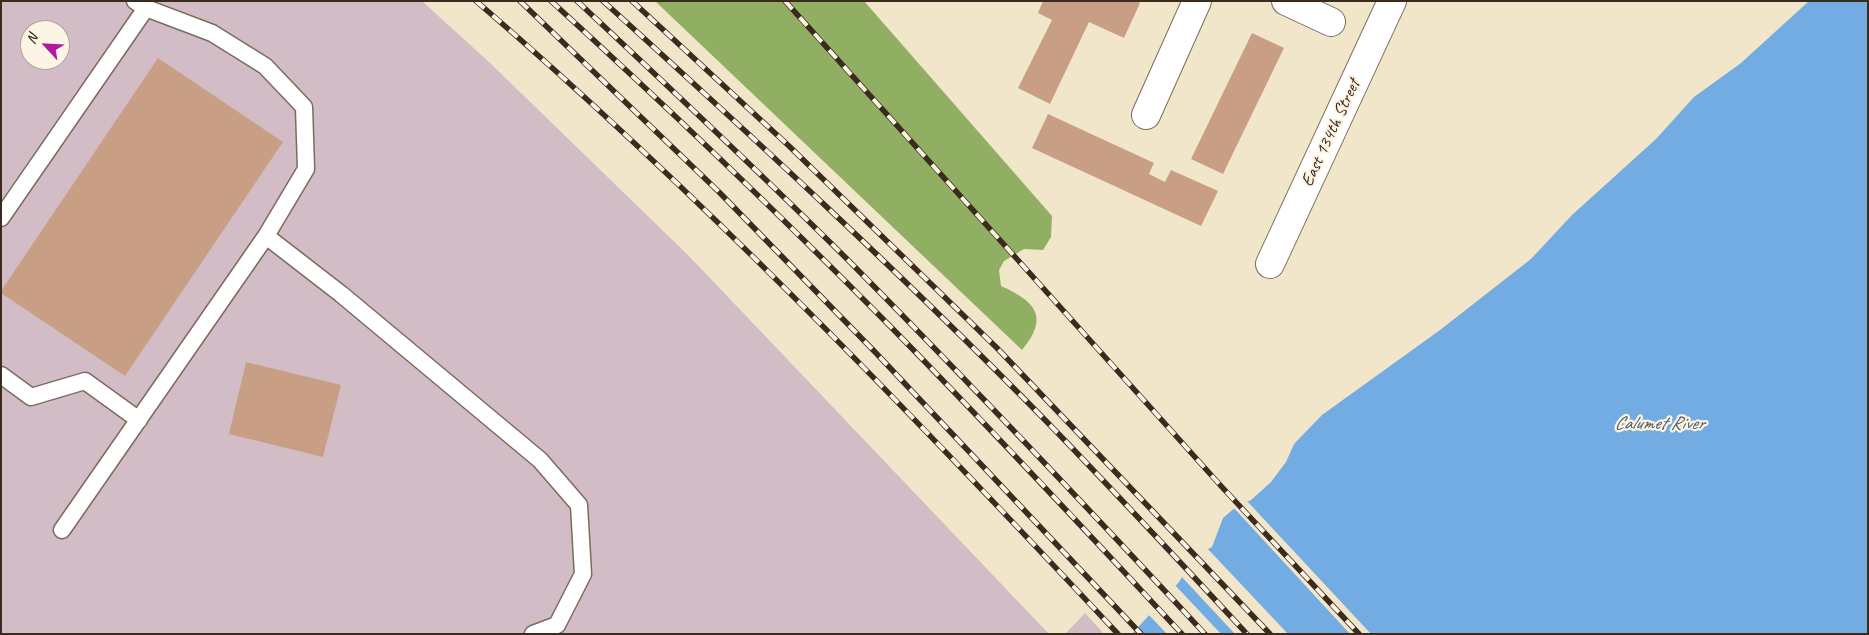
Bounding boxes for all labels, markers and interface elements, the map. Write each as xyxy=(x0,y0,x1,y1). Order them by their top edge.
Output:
north arrow xyxy=(20,20,70,70)
text: N xyxy=(22,31,41,46)
street label: East 134th Street xyxy=(1297,76,1365,190)
water label: Calumet River xyxy=(1614,413,1704,435)

